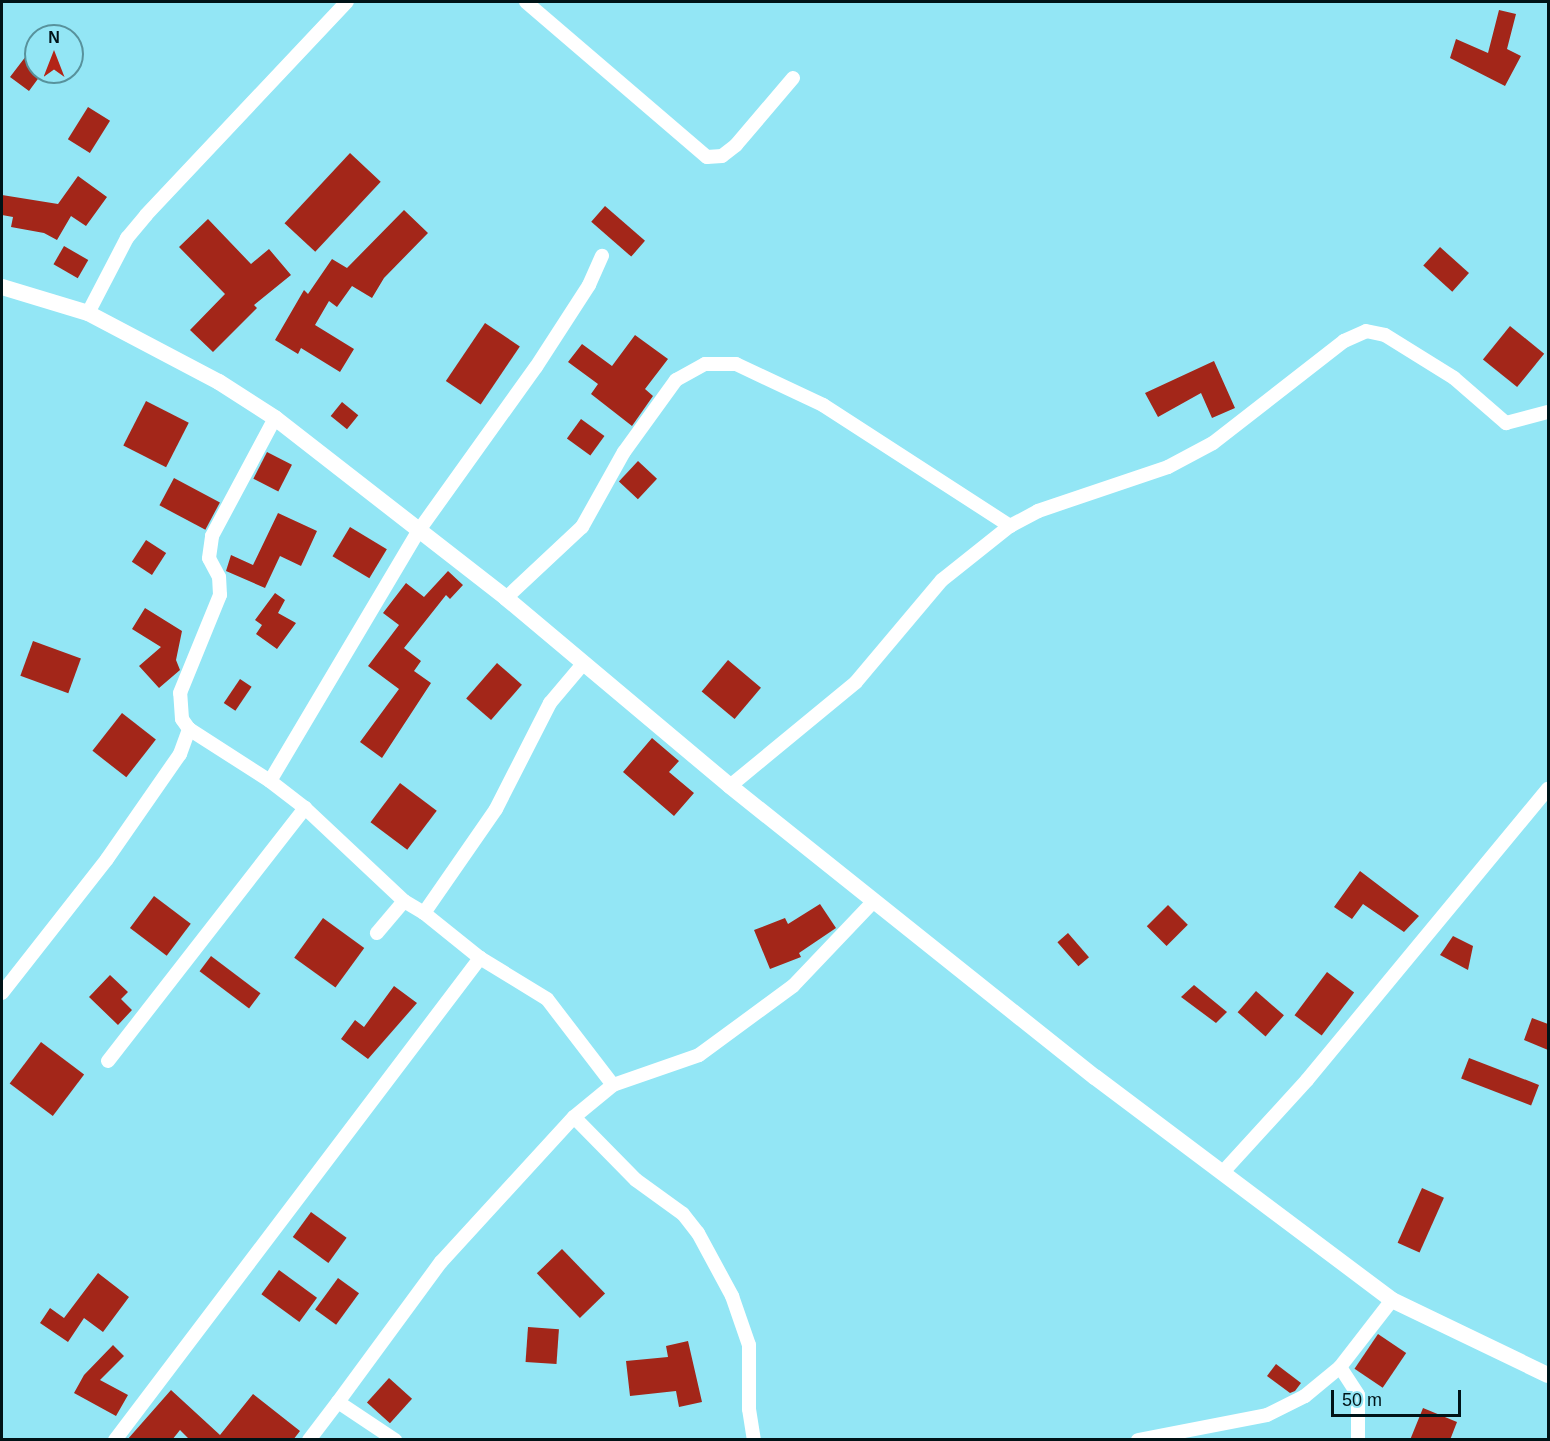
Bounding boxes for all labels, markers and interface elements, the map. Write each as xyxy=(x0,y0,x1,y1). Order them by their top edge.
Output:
north arrow xyxy=(24,24,84,84)
text: N xyxy=(48,29,60,46)
scale bar xyxy=(1334,1378,1464,1416)
text: 50 m xyxy=(1342,1390,1382,1410)

